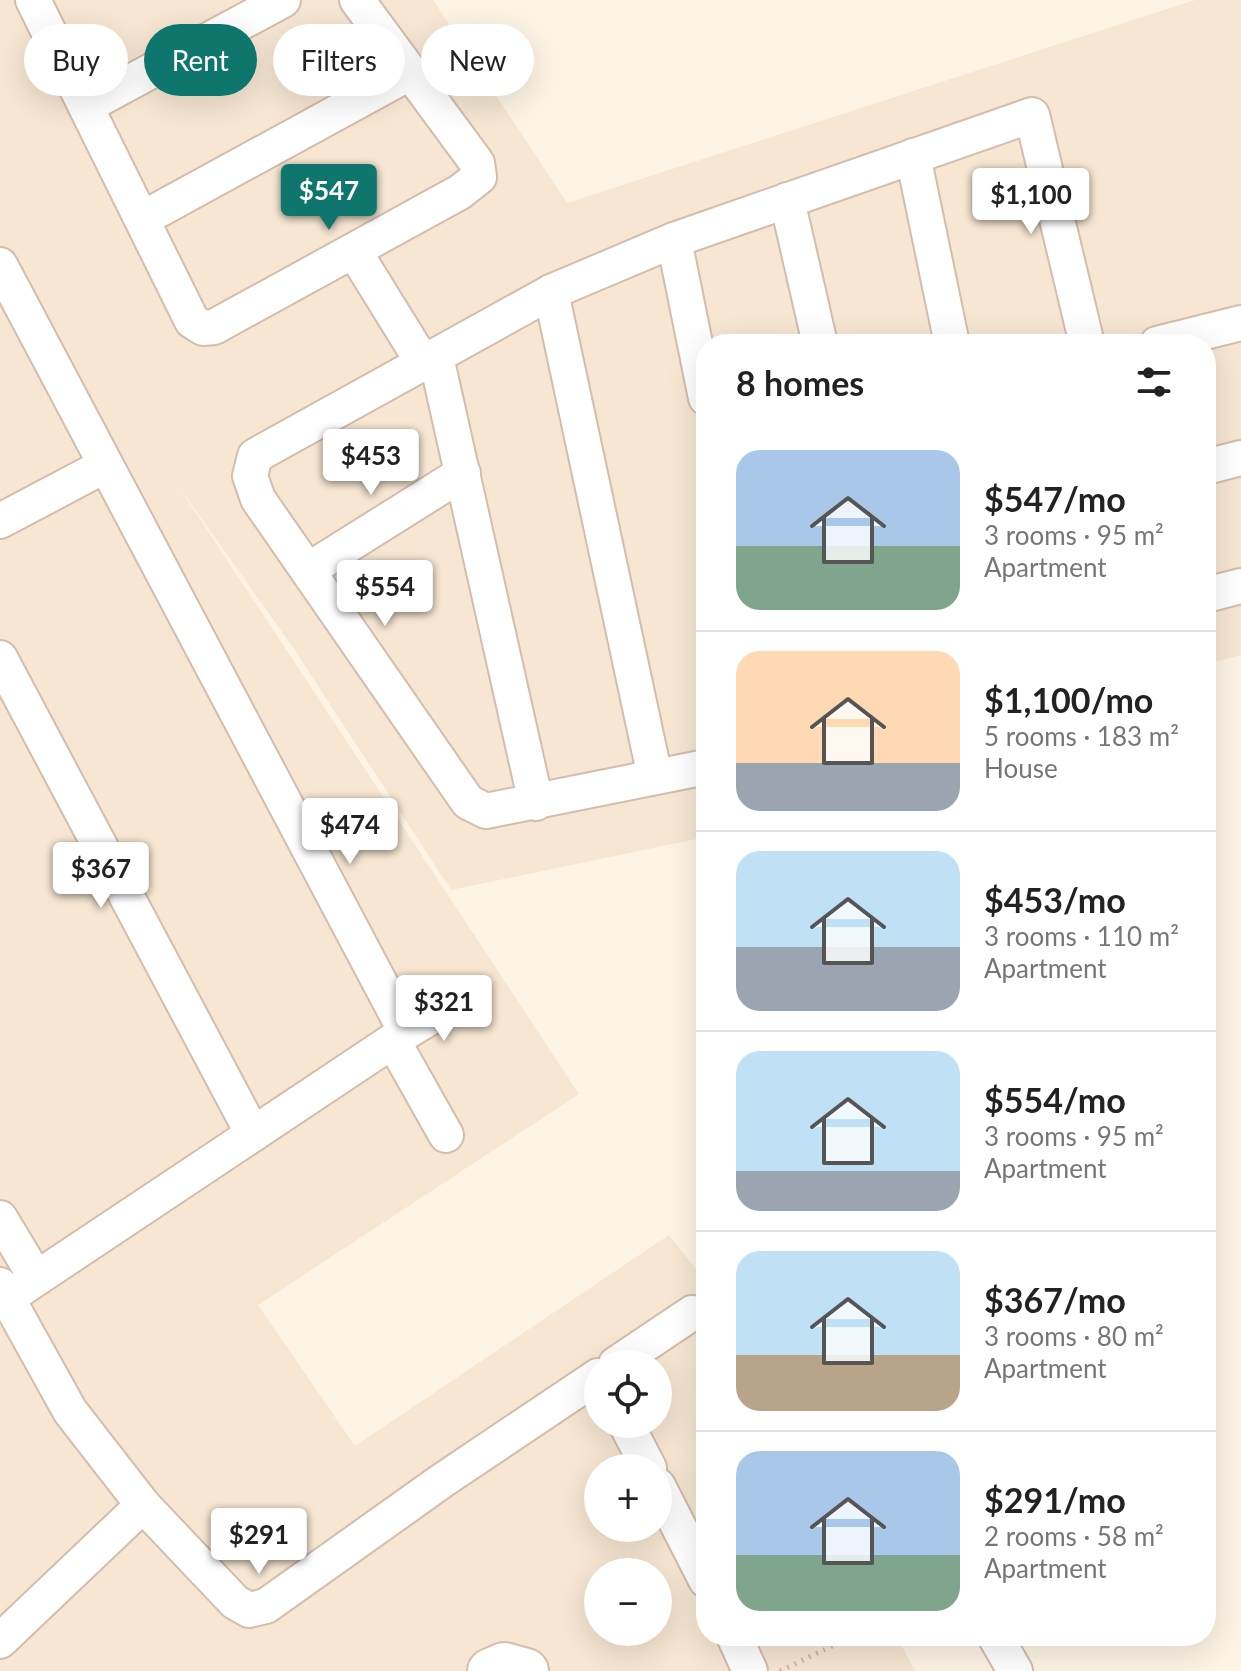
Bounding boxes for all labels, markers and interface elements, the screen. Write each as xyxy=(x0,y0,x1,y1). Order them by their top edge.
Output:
chip: Buy xyxy=(24,24,128,96)
chip: Rent xyxy=(144,24,257,96)
chip: Filters xyxy=(273,24,405,96)
chip: New xyxy=(421,24,534,96)
pin: $547 xyxy=(282,164,376,232)
pin: $1,100 xyxy=(966,168,1096,236)
text: $547 xyxy=(299,174,359,206)
text: $1,100 xyxy=(990,178,1072,210)
icon: filters xyxy=(1132,360,1176,404)
text: 8 homes xyxy=(736,362,864,403)
pin: $453 xyxy=(324,429,418,497)
text: $453 xyxy=(341,439,401,471)
text: $547/mo xyxy=(984,478,1126,519)
icon: home xyxy=(800,482,896,578)
text: 3 rooms · 95 m² xyxy=(984,519,1164,551)
text: Apartment xyxy=(984,551,1107,583)
pin: $554 xyxy=(338,560,432,628)
text: $554 xyxy=(355,570,415,602)
text: $1,100/mo xyxy=(984,679,1153,720)
icon: home xyxy=(800,683,896,779)
text: 5 rooms · 183 m² xyxy=(984,720,1179,752)
text: House xyxy=(984,752,1058,784)
pin: $474 xyxy=(303,798,397,866)
text: $474 xyxy=(320,808,380,840)
pin: $367 xyxy=(54,842,148,910)
text: $367 xyxy=(71,852,131,884)
text: $453/mo xyxy=(984,879,1126,920)
icon: home xyxy=(800,883,896,979)
text: 3 rooms · 110 m² xyxy=(984,920,1179,952)
text: Apartment xyxy=(984,952,1107,984)
pin: $321 xyxy=(397,975,491,1043)
text: $321 xyxy=(414,985,474,1017)
text: $554/mo xyxy=(984,1079,1126,1120)
icon: home xyxy=(800,1083,896,1179)
text: 3 rooms · 95 m² xyxy=(984,1120,1164,1152)
text: Apartment xyxy=(984,1152,1107,1184)
text: $367/mo xyxy=(984,1279,1126,1320)
icon: home xyxy=(800,1283,896,1379)
text: 3 rooms · 80 m² xyxy=(984,1320,1164,1352)
map controls xyxy=(584,1350,672,1646)
button: locate xyxy=(584,1350,672,1438)
text: Apartment xyxy=(984,1352,1107,1384)
button: + xyxy=(584,1454,672,1542)
text: $291/mo xyxy=(984,1479,1126,1520)
icon: home xyxy=(800,1483,896,1579)
pin: $291 xyxy=(212,1508,306,1576)
text: $291 xyxy=(229,1518,289,1550)
text: 2 rooms · 58 m² xyxy=(984,1520,1164,1552)
text: Apartment xyxy=(984,1552,1107,1584)
button: − xyxy=(584,1558,672,1646)

